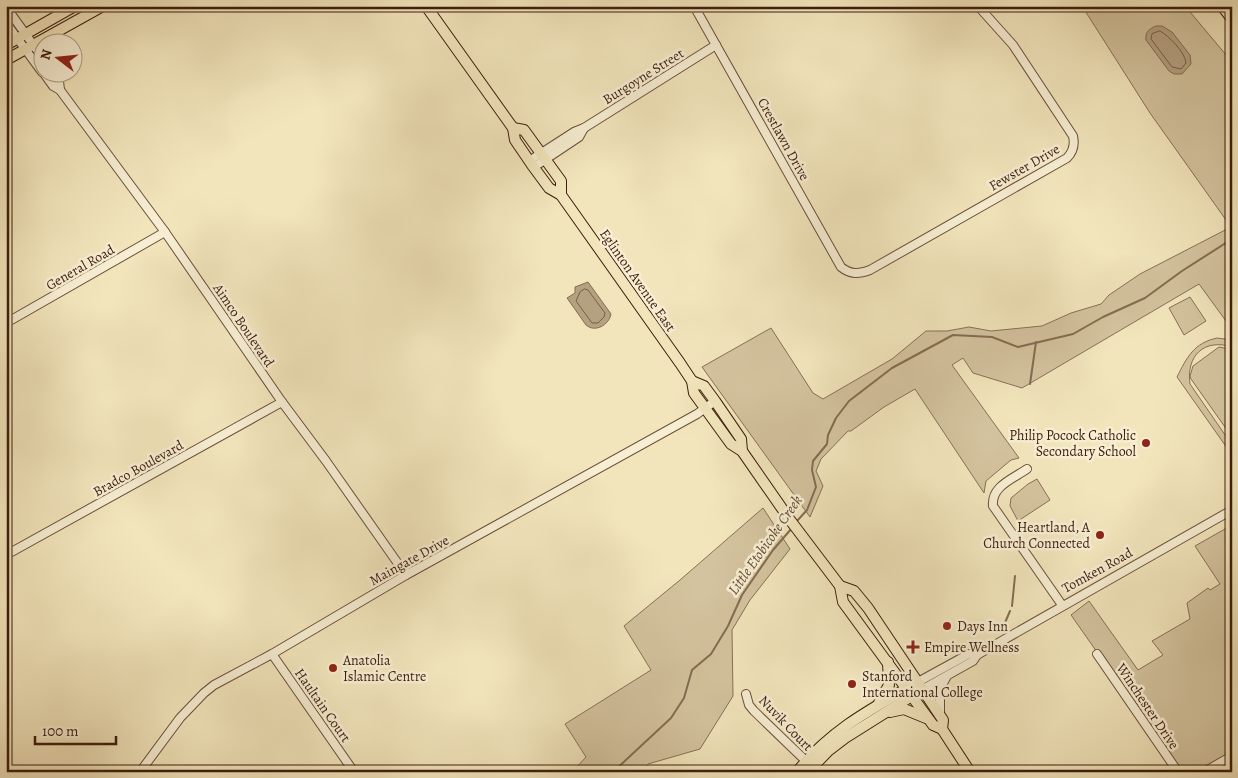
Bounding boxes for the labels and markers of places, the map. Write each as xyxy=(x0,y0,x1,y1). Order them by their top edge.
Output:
place label: Philip Pocock Catholic Secondary School xyxy=(1009,426,1137,461)
marker: Philip Pocock Catholic Secondary School xyxy=(1140,437,1152,449)
place label: Heartland, A Church Connected xyxy=(983,518,1091,553)
marker: Heartland, A Church Connected xyxy=(1094,529,1106,541)
place label: Days Inn xyxy=(957,617,1008,636)
marker: Days Inn xyxy=(941,620,953,632)
place label: Empire Wellness xyxy=(924,638,1019,657)
marker: Empire Wellness xyxy=(906,640,920,654)
place label: Anatolia Islamic Centre xyxy=(342,651,426,686)
marker: Anatolia Islamic Centre xyxy=(327,662,339,674)
place label: Stanford International College xyxy=(862,667,983,702)
marker: Stanford International College xyxy=(846,678,858,690)

